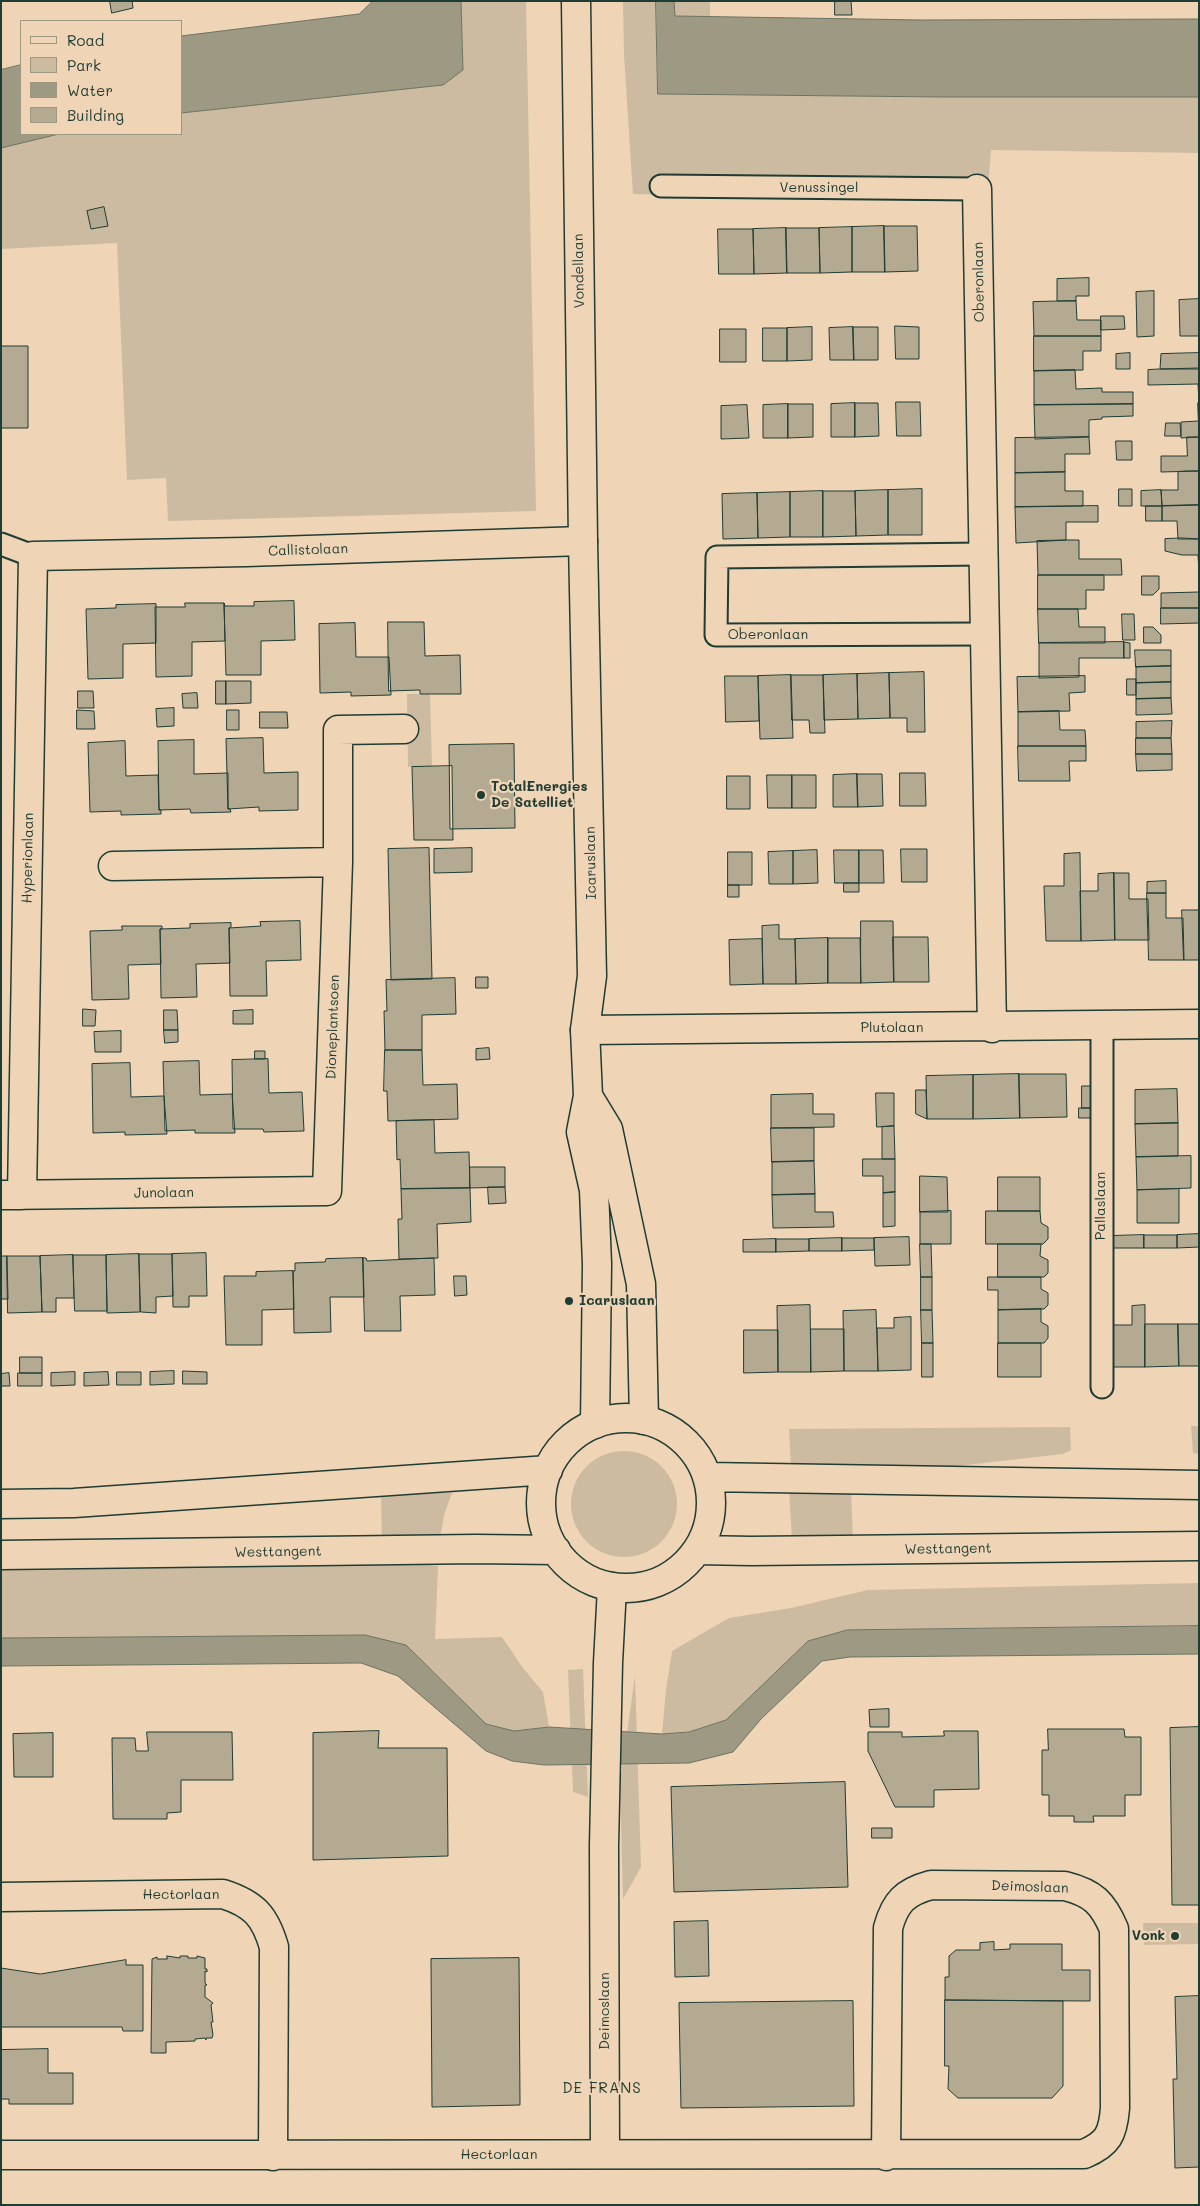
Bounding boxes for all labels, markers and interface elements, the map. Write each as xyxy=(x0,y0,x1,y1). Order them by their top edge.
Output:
legend xyxy=(20,20,182,135)
text: Road xyxy=(67,30,104,50)
text: Park xyxy=(67,55,101,75)
text: Water xyxy=(67,80,113,100)
text: Building xyxy=(67,105,124,125)
street label: Venussingel xyxy=(779,180,859,196)
street label: Vondellaan xyxy=(570,233,588,309)
street label: Oberonlaan xyxy=(970,242,988,322)
street label: Callistolaan xyxy=(268,540,348,560)
street label: Oberonlaan xyxy=(728,627,808,643)
place label: TotalEnergies De Satelliet xyxy=(491,779,587,812)
marker: TotalEnergies De Satelliet xyxy=(475,789,487,801)
street label: Hyperionlaan xyxy=(19,813,37,903)
street label: Icaruslaan xyxy=(582,826,600,900)
street label: Dioneplantsoen xyxy=(323,974,343,1080)
street label: Plutolaan xyxy=(861,1020,923,1036)
street label: Pallaslaan xyxy=(1093,1172,1109,1240)
street label: Junolaan xyxy=(134,1184,194,1202)
place label: Icaruslaan xyxy=(579,1293,654,1309)
marker: Icaruslaan xyxy=(563,1295,575,1307)
street label: Westtangent xyxy=(904,1540,992,1558)
street label: Westtangent xyxy=(234,1543,322,1561)
street label: Deimoslaan xyxy=(991,1877,1069,1897)
street label: Hectorlaan xyxy=(142,1887,220,1903)
place label: Vonk xyxy=(1132,1928,1165,1944)
marker: Vonk xyxy=(1169,1930,1181,1942)
street label: Deimoslaan xyxy=(597,1972,613,2050)
district label: DE FRANS xyxy=(561,2079,643,2097)
street label: Hectorlaan xyxy=(460,2147,538,2163)

